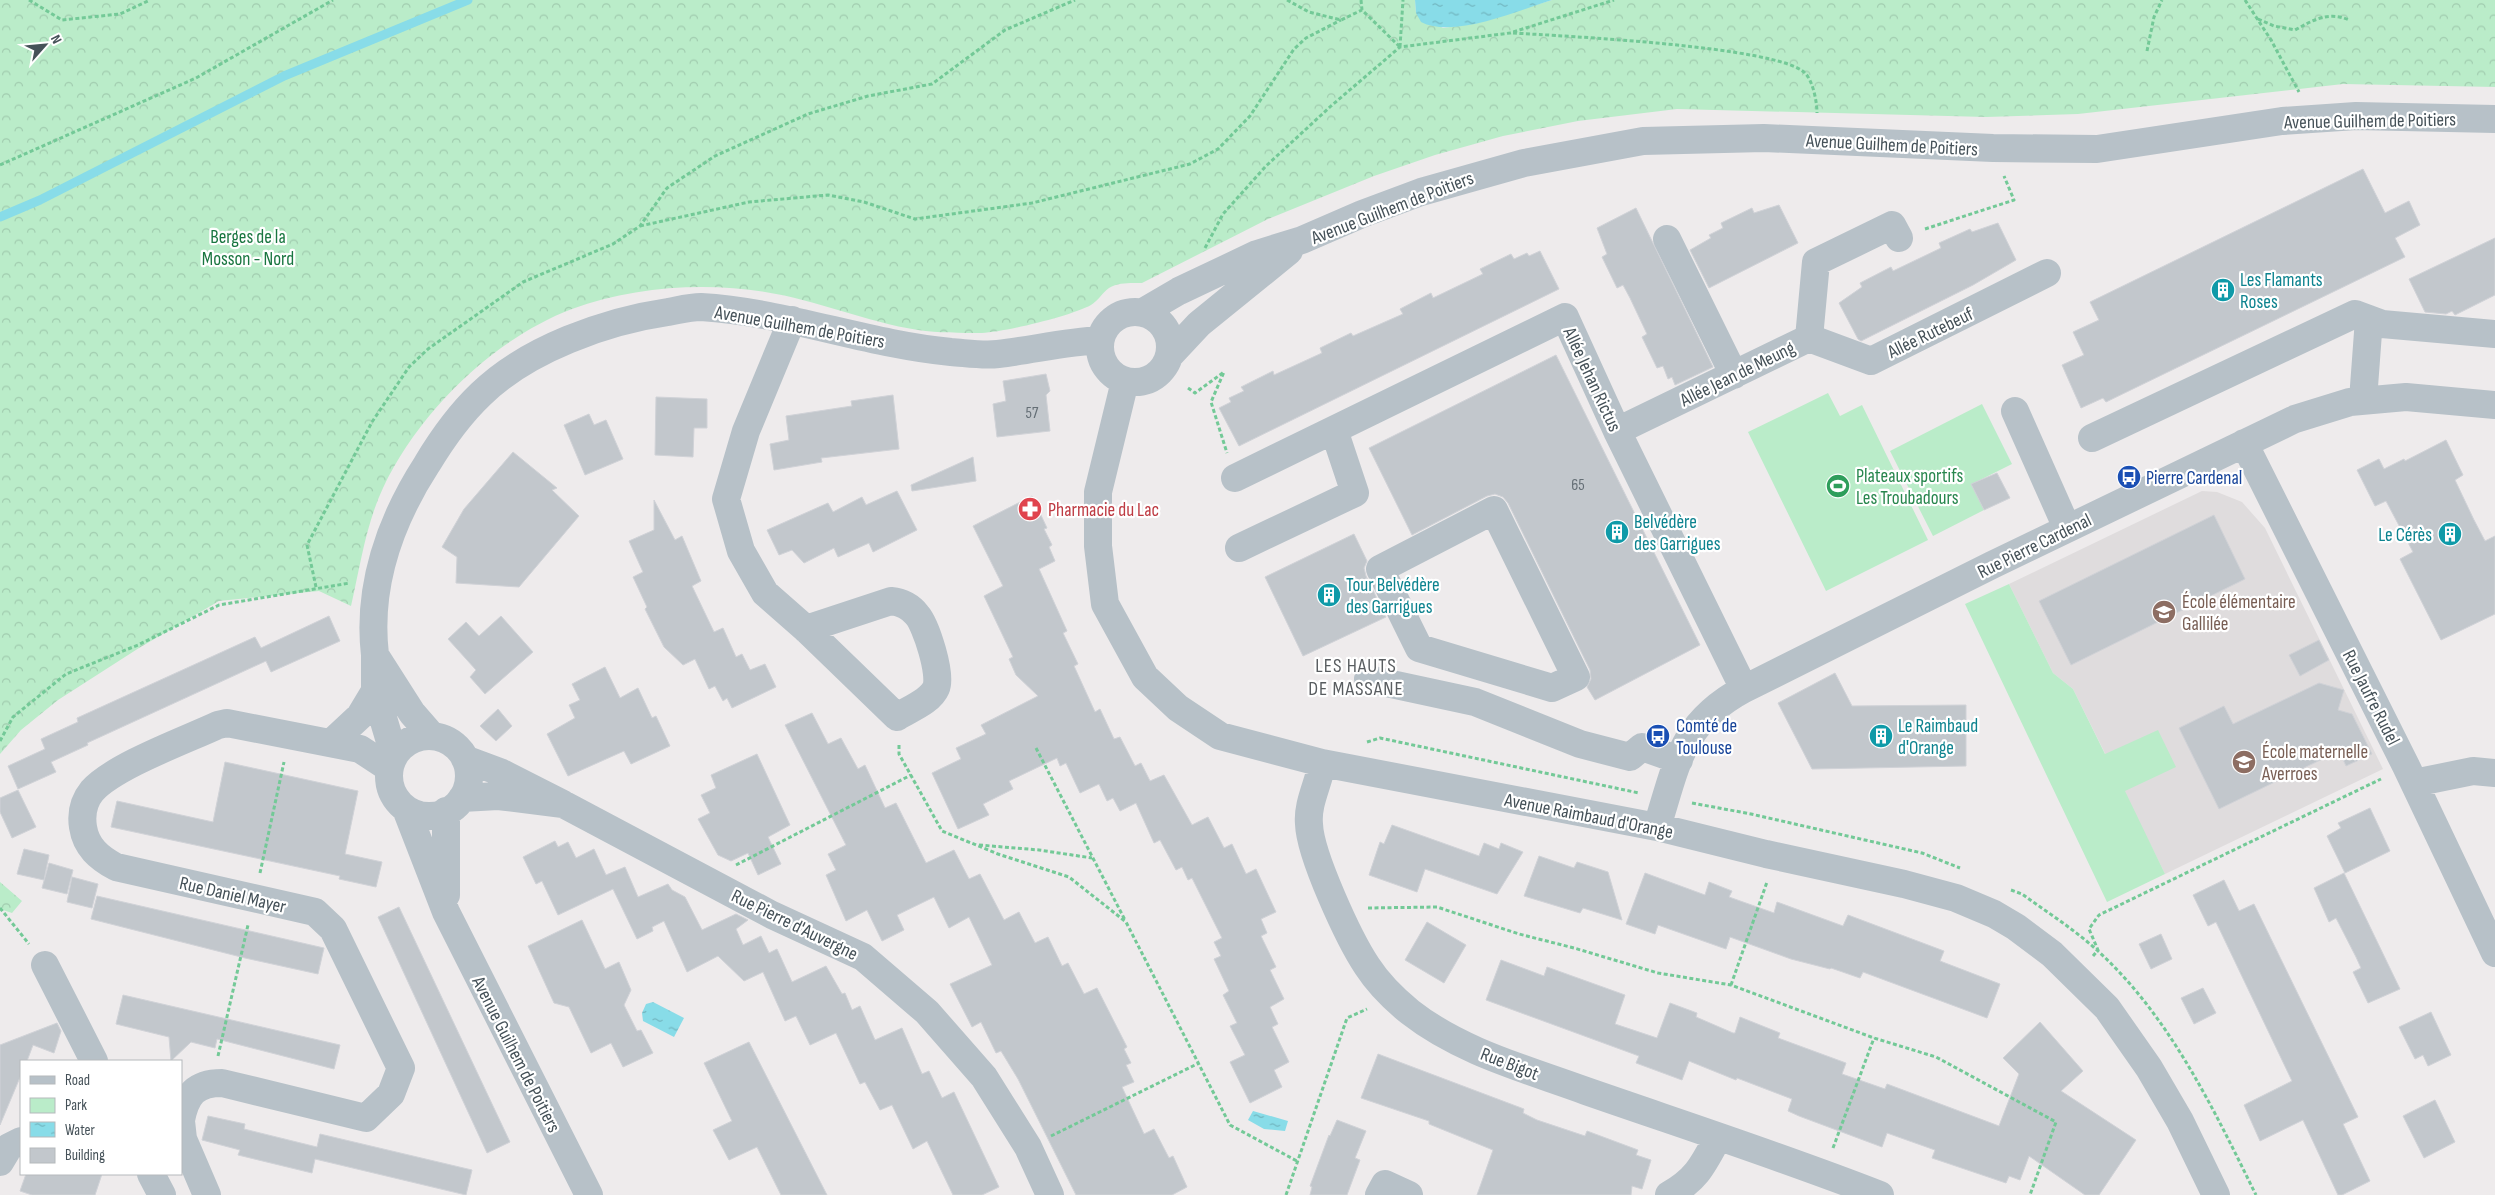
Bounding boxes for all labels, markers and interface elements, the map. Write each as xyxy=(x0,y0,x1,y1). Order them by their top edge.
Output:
north arrow xyxy=(20,20,70,70)
text: N xyxy=(47,32,65,47)
street label: Avenue Guilhem de Poitiers xyxy=(2283,108,2456,135)
street label: Avenue Guilhem de Poitiers xyxy=(1804,129,1979,161)
street label: Avenue Guilhem de Poitiers xyxy=(1307,167,1477,250)
park label: Berges de la Mosson - Nord xyxy=(202,226,294,271)
place label: Les Flamants Roses xyxy=(2240,269,2323,314)
building icon: Les Flamants Roses xyxy=(2210,277,2236,303)
street label: Avenue Guilhem de Poitiers xyxy=(712,301,887,354)
street label: Allée Rutebeuf xyxy=(1883,302,1978,364)
street label: Allée Jehan Rictus xyxy=(1557,323,1626,436)
street label: Allée Jean de Meung xyxy=(1676,336,1799,413)
house number: 57 xyxy=(1026,404,1039,423)
bus stop icon: Pierre Cardenal xyxy=(2116,464,2142,490)
place label: Plateaux sportifs Les Troubadours xyxy=(1856,465,1964,510)
place label: Pierre Cardenal xyxy=(2146,467,2242,490)
sports icon: Plateaux sportifs Les Troubadours xyxy=(1825,473,1851,499)
house number: 65 xyxy=(1571,476,1585,495)
pharmacy icon: Pharmacie du Lac xyxy=(1017,496,1043,522)
place label: Pharmacie du Lac xyxy=(1048,499,1159,522)
street label: Rue Pierre Cardenal xyxy=(1974,509,2095,584)
place label: Belvédère des Garrigues xyxy=(1634,511,1721,556)
building icon: Belvédère des Garrigues xyxy=(1604,519,1630,545)
building icon: Le Cérès xyxy=(2437,521,2463,547)
place label: Le Cérès xyxy=(2378,524,2432,547)
place label: Tour Belvédère des Garrigues xyxy=(1346,574,1440,619)
building icon: Tour Belvédère des Garrigues xyxy=(1316,582,1342,608)
place label: École élémentaire Gallilée xyxy=(2182,591,2296,636)
school or university icon: École élémentaire Gallilée xyxy=(2151,599,2177,625)
street label: Rue Jaufre Rudel xyxy=(2337,646,2404,749)
district label: LES HAUTS DE MASSANE xyxy=(1308,654,1404,701)
place label: Comté de Toulouse xyxy=(1676,715,1737,760)
place label: Le Raimbaud d'Orange xyxy=(1898,715,1978,760)
bus stop icon: Comté de Toulouse xyxy=(1645,723,1671,749)
building icon: Le Raimbaud d'Orange xyxy=(1868,723,1894,749)
place label: École maternelle Averroes xyxy=(2261,741,2368,786)
school or university icon: École maternelle Averroes xyxy=(2231,749,2257,775)
street label: Avenue Raimbaud d'Orange xyxy=(1502,789,1675,844)
street label: Rue Daniel Mayer xyxy=(177,872,289,919)
street label: Rue Pierre d'Auvergne xyxy=(727,885,861,966)
street label: Avenue Guilhem de Poitiers xyxy=(466,972,565,1137)
street label: Rue Bigot xyxy=(1477,1043,1542,1086)
legend xyxy=(20,1060,182,1175)
text: Road xyxy=(65,1071,90,1090)
text: Park xyxy=(65,1096,87,1115)
text: Water xyxy=(65,1121,96,1140)
text: Building xyxy=(65,1146,105,1165)

